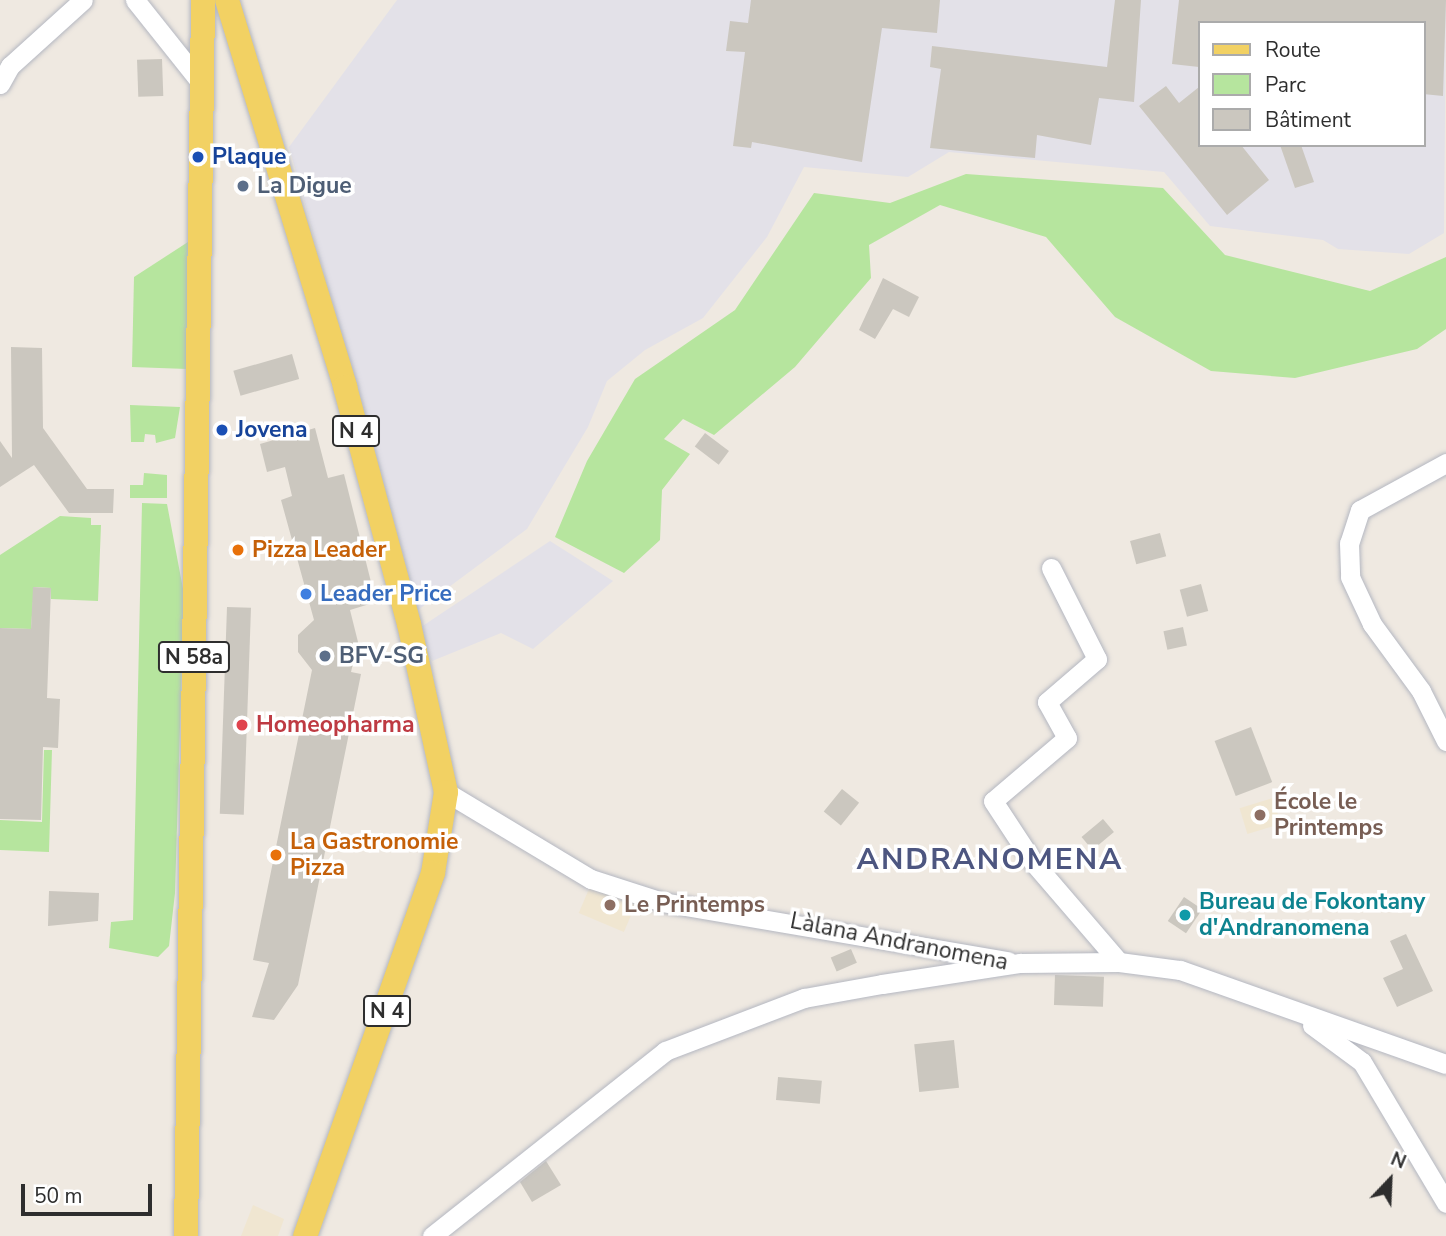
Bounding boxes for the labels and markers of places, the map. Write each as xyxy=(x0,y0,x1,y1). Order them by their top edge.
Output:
place label: Plaque xyxy=(212,143,286,171)
marker: Plaque xyxy=(190,149,206,165)
place label: La Digue xyxy=(257,172,352,200)
marker: La Digue xyxy=(235,178,251,194)
place label: Jovena xyxy=(236,416,308,444)
marker: Jovena xyxy=(214,422,230,438)
place label: Pizza Leader xyxy=(252,536,386,564)
marker: Pizza Leader xyxy=(230,542,246,558)
place label: Leader Price xyxy=(320,580,452,608)
marker: Leader Price xyxy=(298,586,314,602)
place label: BFV-SG xyxy=(339,642,424,670)
marker: BFV-SG xyxy=(317,648,333,664)
place label: Homeopharma xyxy=(256,711,415,739)
marker: Homeopharma xyxy=(234,717,250,733)
place label: École le Printemps xyxy=(1274,788,1383,842)
marker: École le Printemps xyxy=(1252,807,1268,823)
place label: La Gastronomie Pizza xyxy=(290,828,458,882)
marker: La Gastronomie Pizza xyxy=(268,847,284,863)
place label: Bureau de Fokontany d'Andranomena xyxy=(1199,888,1425,942)
place label: Le Printemps xyxy=(624,891,765,919)
marker: Le Printemps xyxy=(602,897,618,913)
marker: Bureau de Fokontany d'Andranomena xyxy=(1177,907,1193,923)

